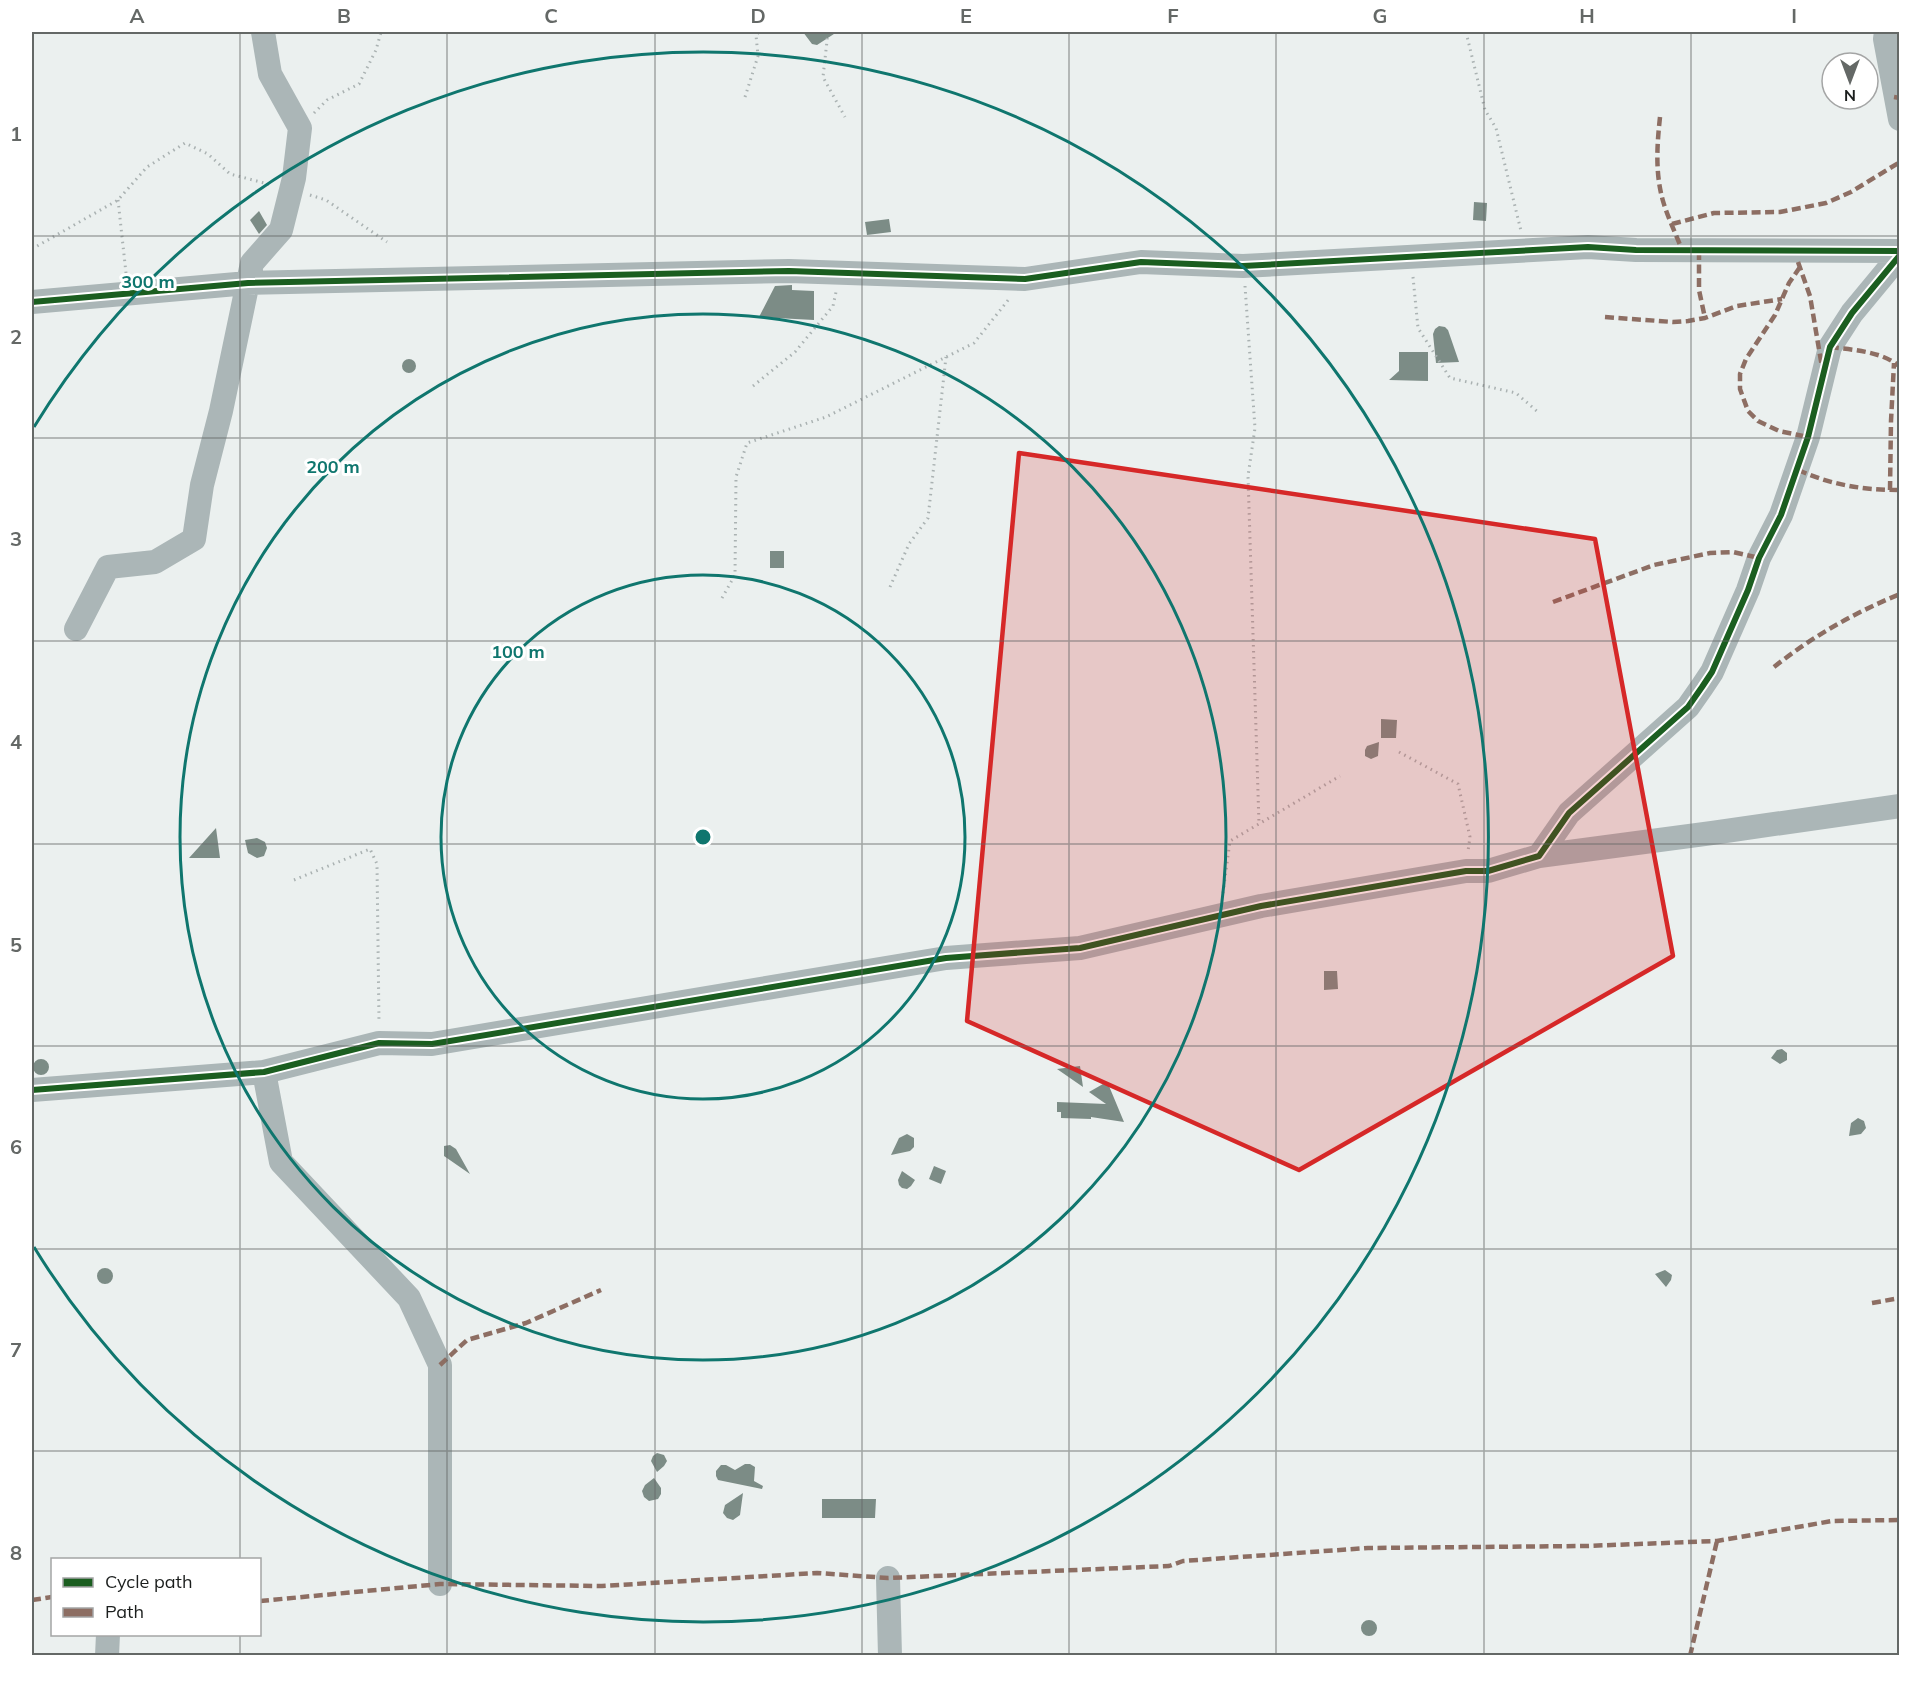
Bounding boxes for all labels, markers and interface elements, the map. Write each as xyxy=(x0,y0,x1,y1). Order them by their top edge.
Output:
text: A xyxy=(130,3,145,28)
text: B xyxy=(337,3,351,28)
text: C xyxy=(544,3,558,28)
text: D xyxy=(750,3,766,28)
text: E xyxy=(960,3,972,28)
text: F xyxy=(1167,3,1179,28)
text: G xyxy=(1373,3,1387,28)
text: H xyxy=(1579,3,1595,28)
text: I xyxy=(1791,3,1797,28)
north arrow xyxy=(1820,51,1880,111)
text: N xyxy=(1844,86,1856,106)
text: 1 xyxy=(10,121,22,146)
text: 300 m xyxy=(121,270,175,293)
text: 2 xyxy=(10,324,22,349)
text: 200 m xyxy=(306,455,360,478)
text: 3 xyxy=(10,526,22,551)
text: 100 m xyxy=(491,640,545,663)
text: 4 xyxy=(10,729,22,754)
centre of rings xyxy=(693,827,713,847)
text: 5 xyxy=(10,932,22,957)
text: 6 xyxy=(10,1134,22,1159)
text: 7 xyxy=(10,1337,22,1362)
text: 8 xyxy=(10,1540,22,1565)
legend xyxy=(51,1558,261,1636)
text: Cycle path xyxy=(105,1570,192,1593)
text: Path xyxy=(105,1600,144,1623)

